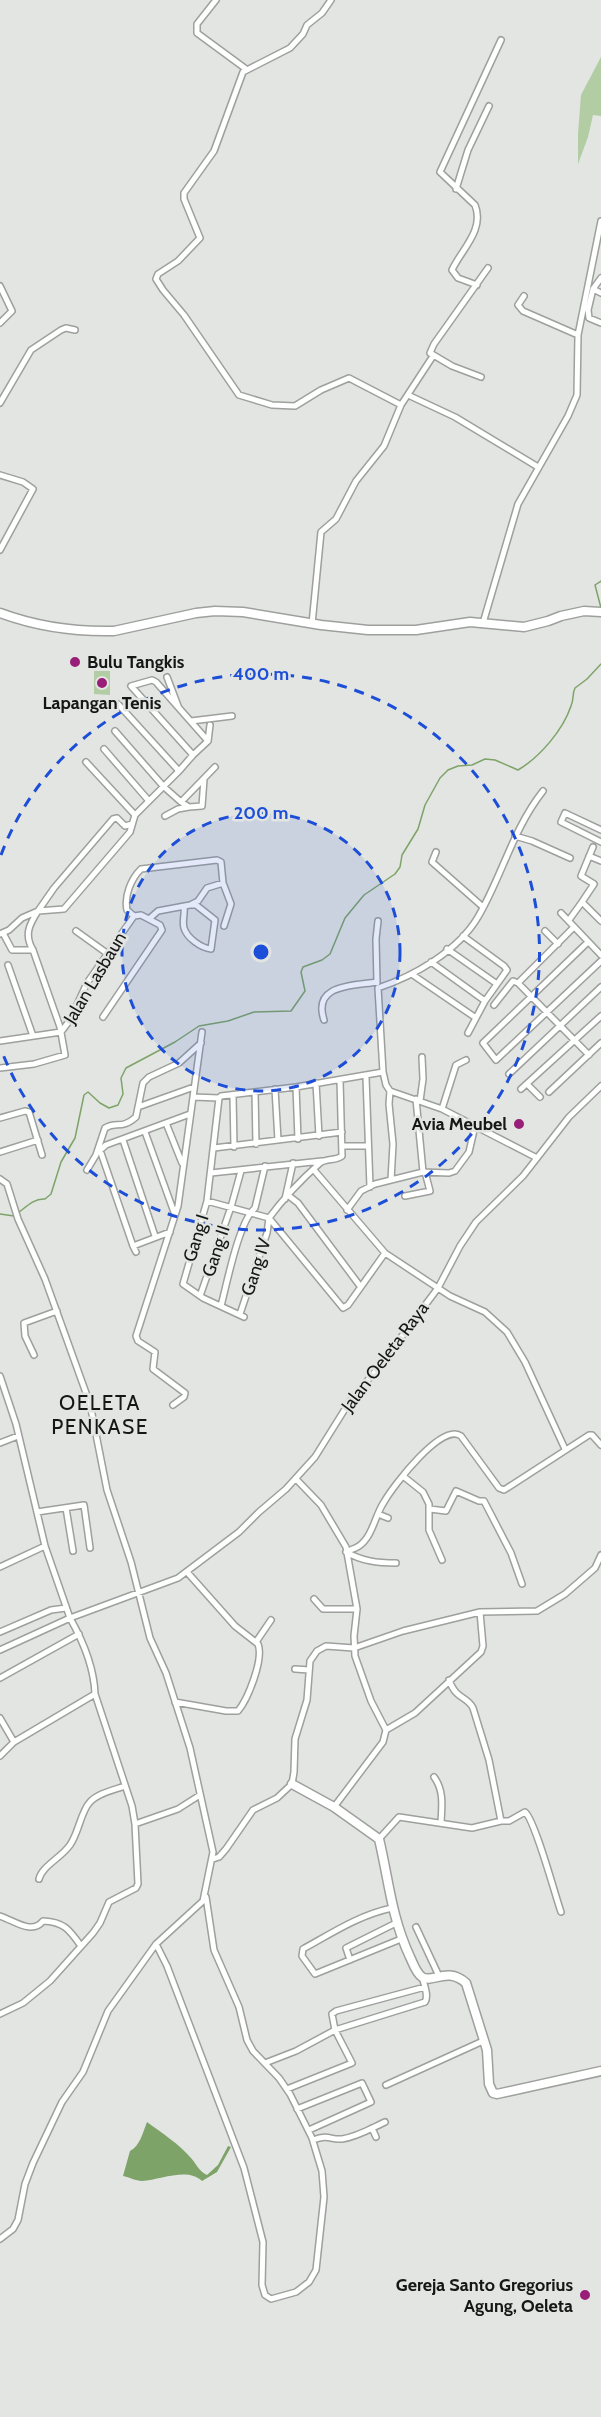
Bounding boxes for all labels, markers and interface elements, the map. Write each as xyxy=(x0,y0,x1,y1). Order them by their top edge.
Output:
place label: Bulu Tangkis xyxy=(87,651,185,673)
marker: Bulu Tangkis xyxy=(68,655,82,669)
text: 400 m xyxy=(233,663,289,685)
marker: Lapangan Tenis xyxy=(95,676,109,690)
place label: Lapangan Tenis xyxy=(43,692,162,714)
text: 200 m xyxy=(234,802,288,824)
street label: Jalan Lasbaun xyxy=(58,928,131,1029)
centre of rings xyxy=(251,942,271,962)
place label: Avia Meubel xyxy=(412,1113,507,1135)
marker: Avia Meubel xyxy=(512,1117,526,1131)
street label: Gang I xyxy=(178,1212,214,1264)
street label: Gang II xyxy=(197,1222,235,1280)
street label: Gang IV xyxy=(236,1235,276,1299)
street label: Jalan Oeleta Raya xyxy=(336,1297,434,1417)
district label: OELETA PENKASE xyxy=(51,1390,149,1439)
place label: Gereja Santo Gregorius Agung, Oeleta xyxy=(396,2274,573,2317)
marker: Gereja Santo Gregorius Agung, Oeleta xyxy=(578,2288,592,2302)

